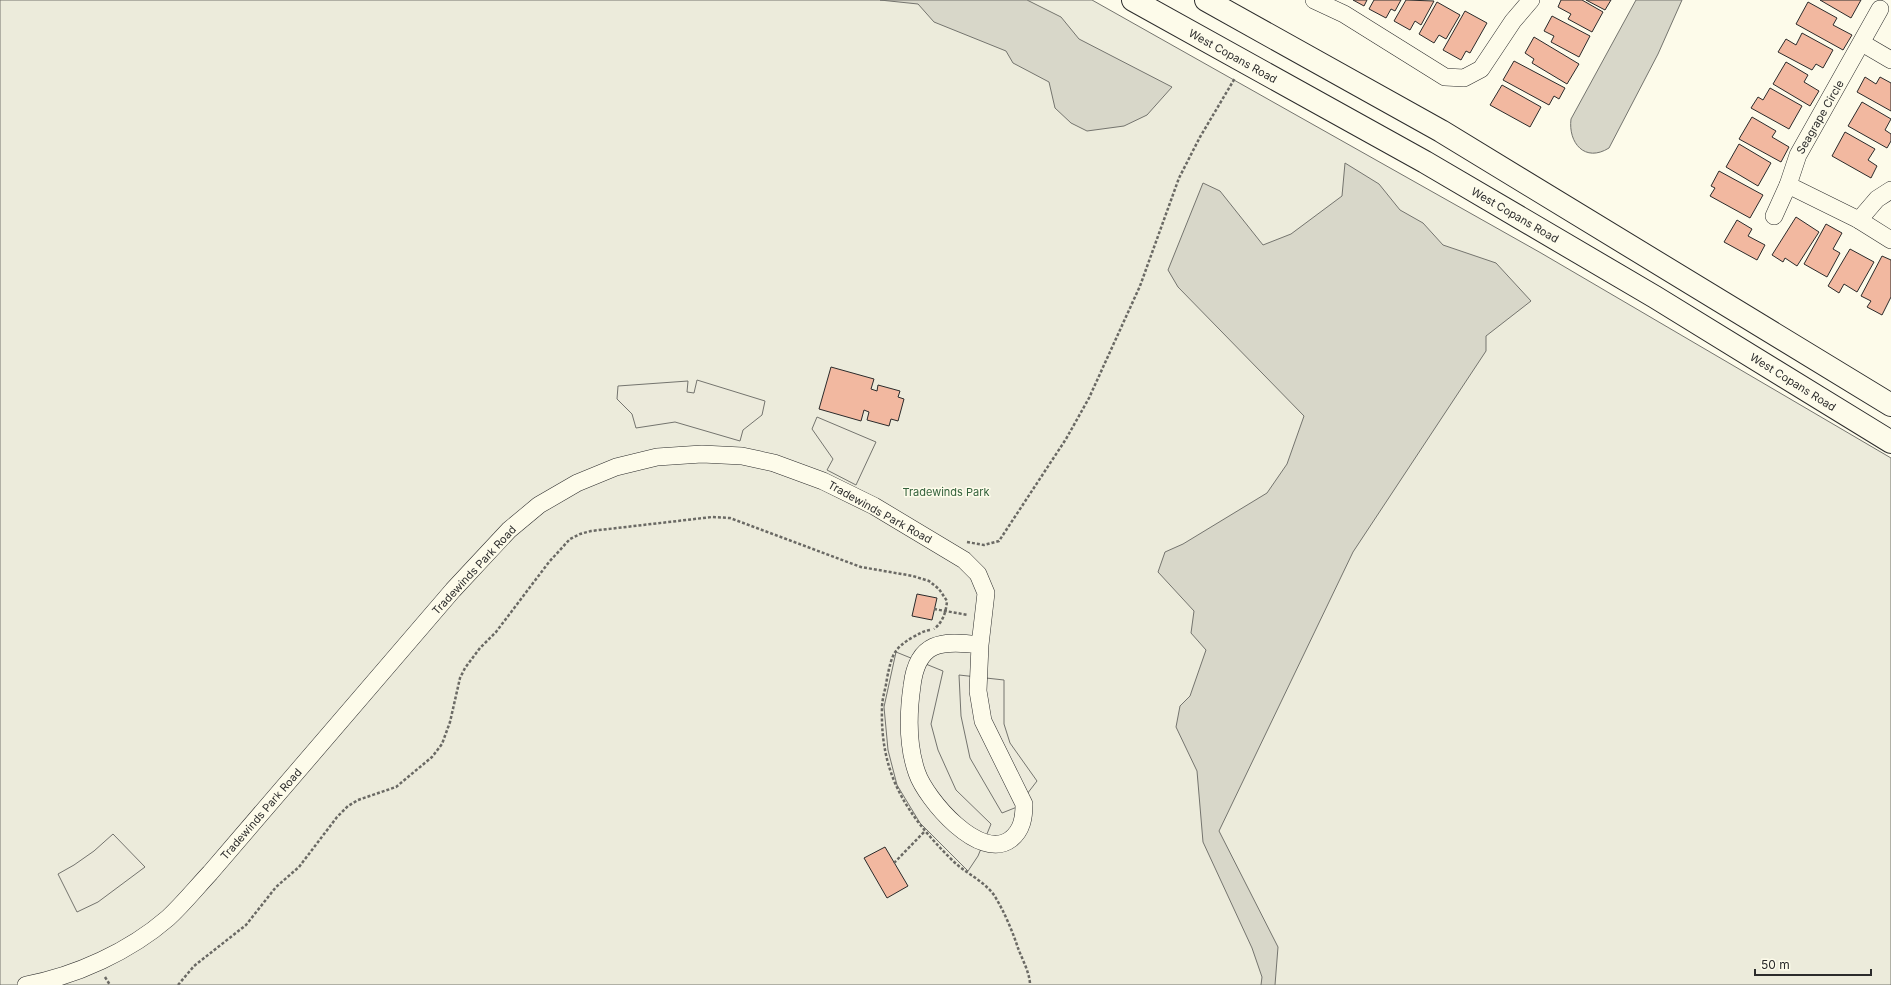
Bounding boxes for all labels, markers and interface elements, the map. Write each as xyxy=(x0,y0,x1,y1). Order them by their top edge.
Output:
street label: West Copans Road xyxy=(1186,26,1280,86)
street label: Seagrape Circle xyxy=(1793,78,1847,156)
street label: West Copans Road xyxy=(1469,184,1561,246)
street label: West Copans Road xyxy=(1747,350,1839,414)
street label: Tradewinds Park Road xyxy=(826,478,934,546)
park label: Tradewinds Park xyxy=(902,485,990,499)
street label: Tradewinds Park Road xyxy=(429,523,519,617)
street label: Tradewinds Park Road xyxy=(217,765,305,863)
scale bar xyxy=(1755,951,1871,977)
text: 50 m xyxy=(1761,957,1790,972)

